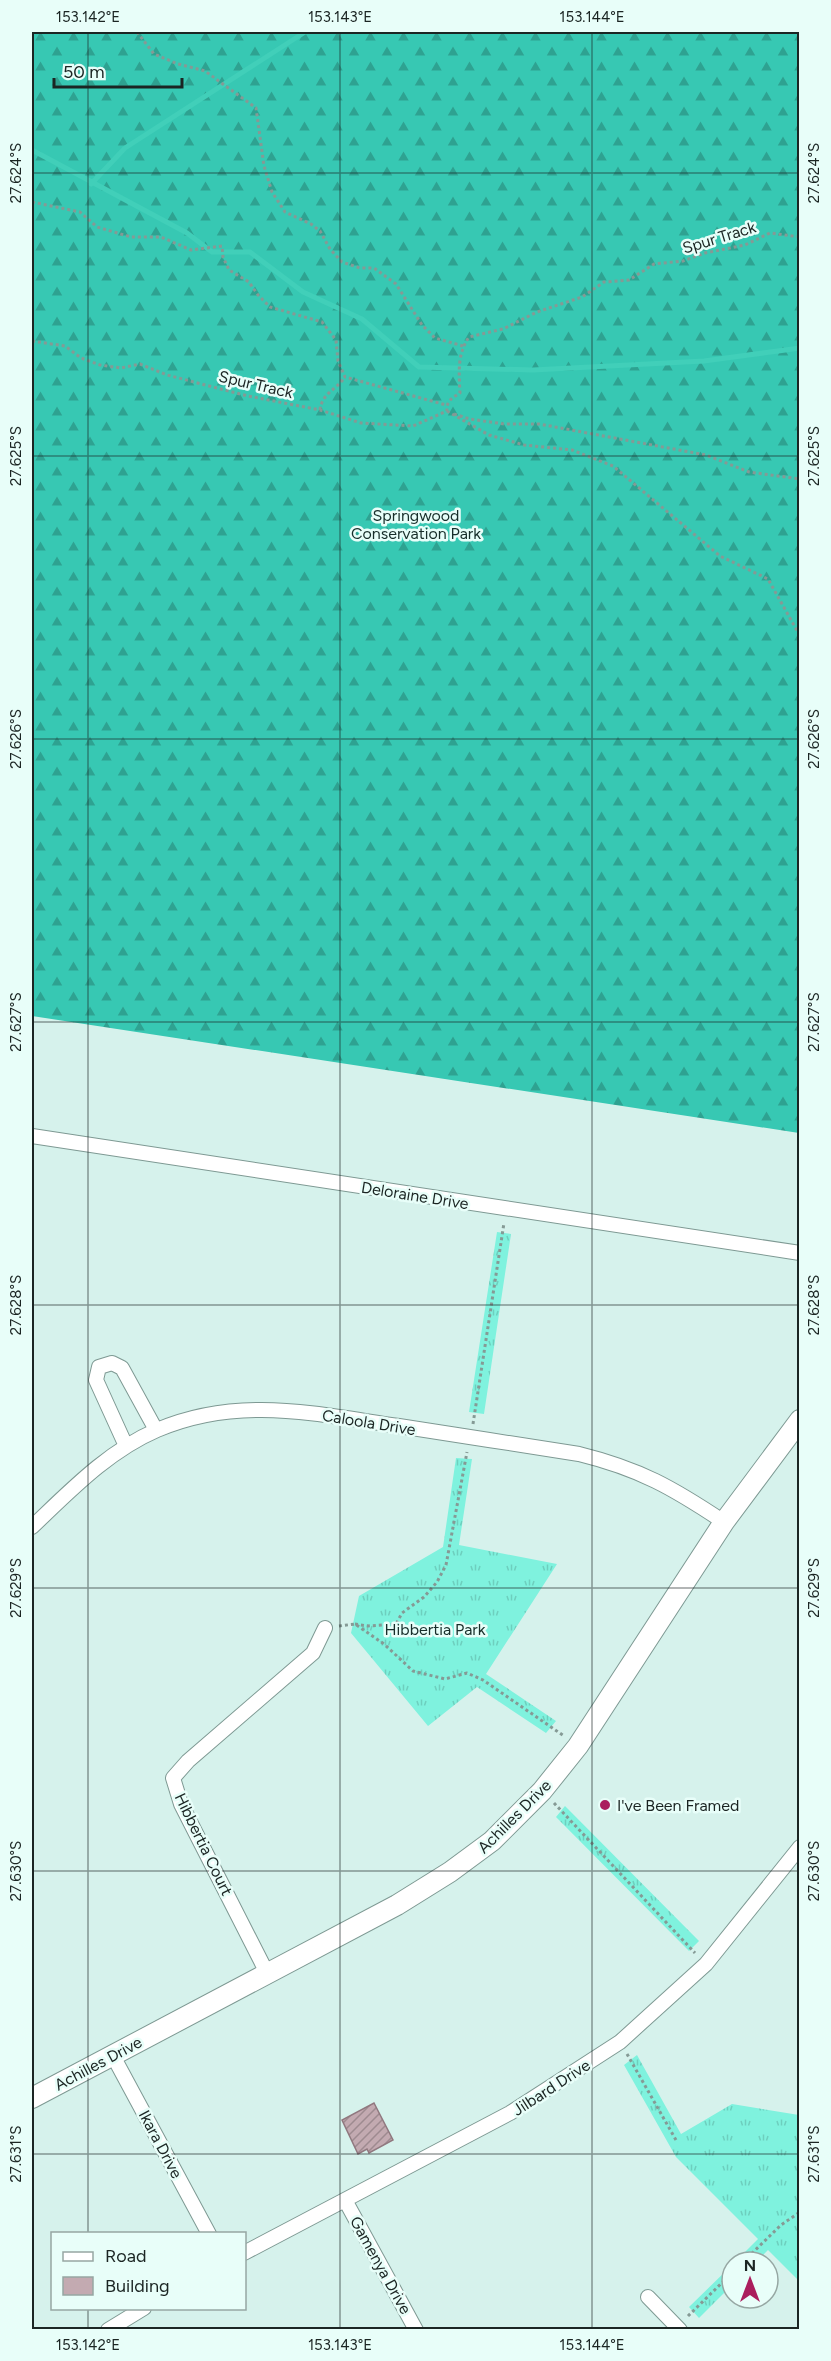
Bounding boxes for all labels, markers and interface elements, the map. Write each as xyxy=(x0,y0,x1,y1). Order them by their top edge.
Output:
text: 153.142°E xyxy=(56,8,120,26)
text: 153.143°E xyxy=(308,8,372,26)
text: 153.144°E xyxy=(559,8,625,26)
scale bar xyxy=(54,51,182,89)
text: 50 m xyxy=(63,61,105,83)
text: 27.624°S xyxy=(7,143,25,203)
text: 27.624°S xyxy=(805,143,823,203)
street label: Spur Track xyxy=(680,217,758,258)
street label: Spur Track xyxy=(217,367,295,402)
text: 27.625°S xyxy=(7,426,25,486)
text: 27.625°S xyxy=(805,426,823,486)
park label: Springwood Conservation Park xyxy=(351,506,481,543)
text: 27.626°S xyxy=(7,709,25,769)
text: 27.626°S xyxy=(805,709,823,769)
text: 27.627°S xyxy=(7,992,25,1052)
text: 27.627°S xyxy=(805,992,823,1052)
street label: Deloraine Drive xyxy=(360,1178,470,1213)
text: 27.628°S xyxy=(7,1275,25,1335)
text: 27.628°S xyxy=(805,1275,823,1335)
street label: Caloola Drive xyxy=(321,1406,417,1439)
text: 27.629°S xyxy=(7,1558,25,1618)
text: 27.629°S xyxy=(805,1558,823,1618)
park label: Hibbertia Park xyxy=(385,1620,486,1639)
street label: Achilles Drive xyxy=(474,1775,555,1857)
street label: Hibbertia Court xyxy=(171,1790,237,1899)
place label: I've Been Framed xyxy=(617,1796,739,1815)
marker: I've Been Framed xyxy=(598,1798,612,1812)
text: 27.630°S xyxy=(7,1841,25,1901)
text: 27.630°S xyxy=(805,1841,823,1901)
street label: Achilles Drive xyxy=(51,2032,145,2094)
street label: Jilbard Drive xyxy=(509,2055,594,2120)
street label: Ikara Drive xyxy=(135,2107,187,2182)
text: 27.631°S xyxy=(7,2125,25,2183)
text: 27.631°S xyxy=(805,2125,823,2183)
street label: Gamenya Drive xyxy=(346,2213,415,2318)
legend xyxy=(51,2232,246,2310)
text: Road xyxy=(105,2245,146,2267)
north arrow xyxy=(720,2250,780,2310)
text: N xyxy=(744,2256,756,2275)
text: Building xyxy=(105,2275,170,2297)
text: 153.142°E xyxy=(56,2336,120,2354)
text: 153.143°E xyxy=(308,2336,372,2354)
text: 153.144°E xyxy=(559,2336,625,2354)

